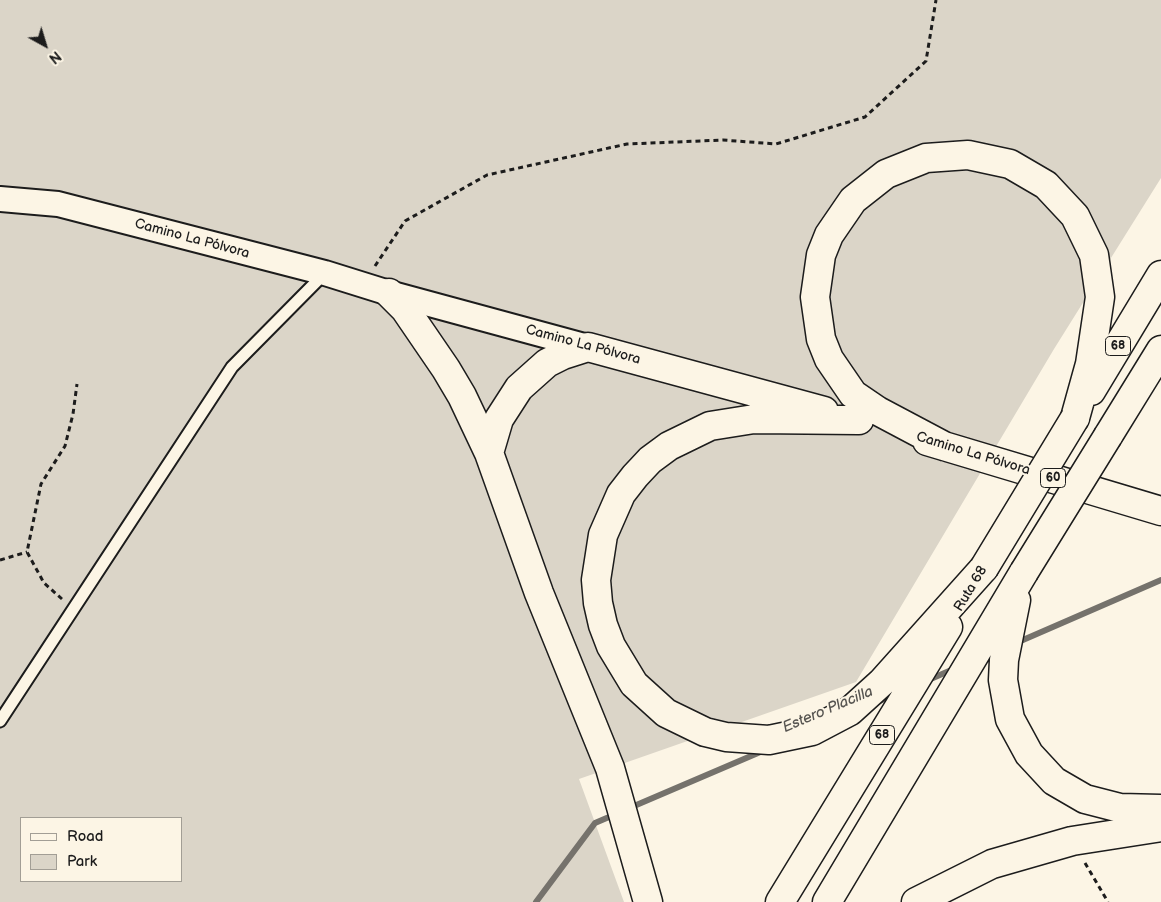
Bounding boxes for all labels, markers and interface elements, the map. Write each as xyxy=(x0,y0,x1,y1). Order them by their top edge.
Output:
north arrow xyxy=(20,20,70,70)
text: N xyxy=(45,47,64,67)
street label: Camino La Pólvora xyxy=(133,216,251,262)
street label: Camino La Pólvora xyxy=(524,322,642,368)
road number: 68 xyxy=(1106,336,1130,356)
street label: Camino La Pólvora xyxy=(914,429,1032,479)
road number: 60 xyxy=(1040,468,1066,488)
street label: Ruta 68 xyxy=(951,563,991,615)
water label: Estero Placilla xyxy=(780,683,876,737)
road number: 68 xyxy=(870,726,894,744)
legend xyxy=(20,817,182,882)
text: Road xyxy=(67,827,103,846)
text: Park xyxy=(67,852,97,871)

